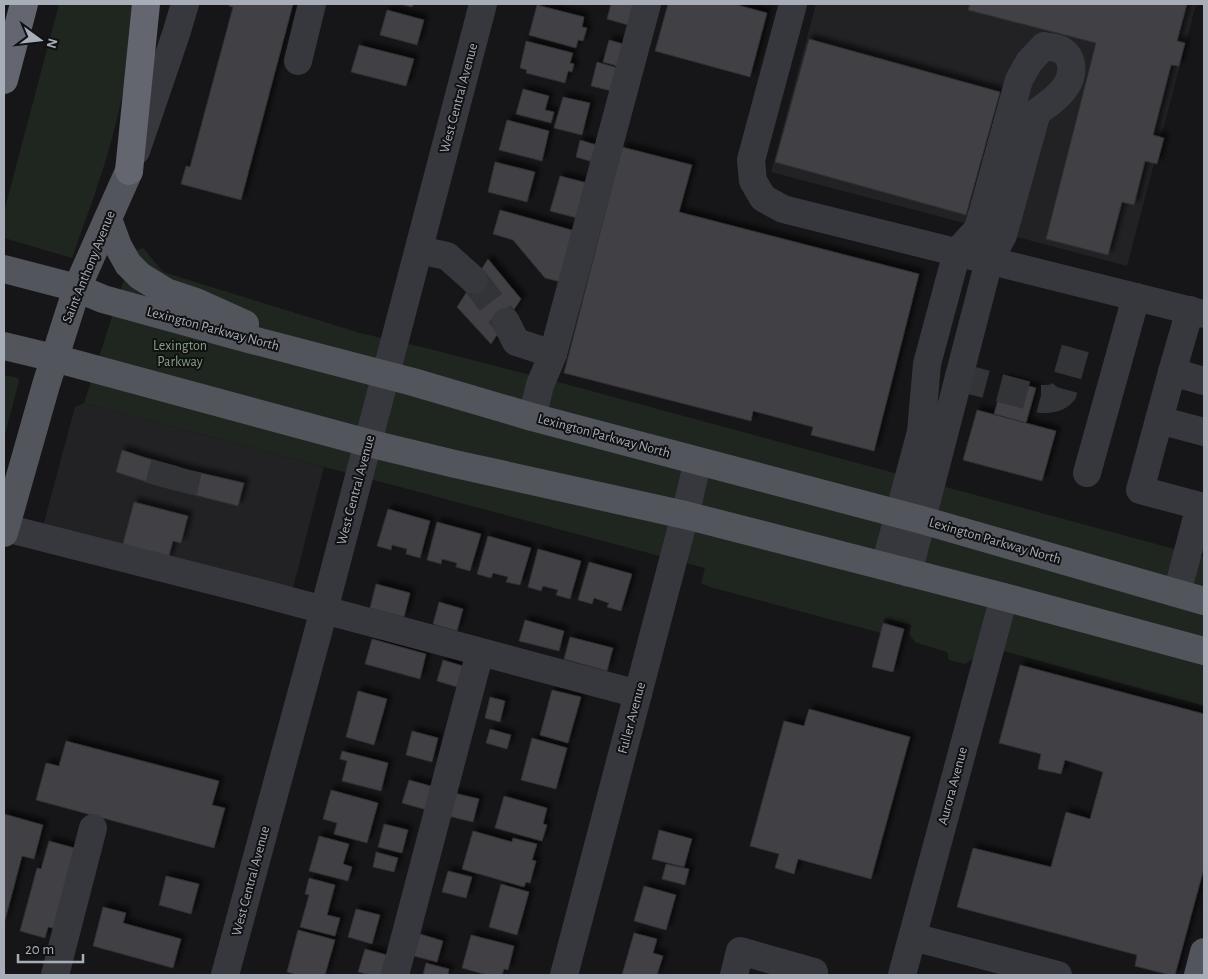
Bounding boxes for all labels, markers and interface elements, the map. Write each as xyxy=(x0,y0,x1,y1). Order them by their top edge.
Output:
north arrow xyxy=(15,15,65,65)
text: N xyxy=(44,37,60,50)
street label: West Central Avenue xyxy=(438,42,480,154)
street label: Saint Anthony Avenue xyxy=(60,209,118,325)
street label: Lexington Parkway North xyxy=(145,303,281,355)
park label: Lexington Parkway xyxy=(153,338,207,371)
street label: Lexington Parkway North xyxy=(536,412,672,460)
street label: West Central Avenue xyxy=(335,434,377,546)
street label: Lexington Parkway North xyxy=(928,515,1062,567)
street label: Fuller Avenue xyxy=(616,681,648,755)
street label: Aurora Avenue xyxy=(936,746,970,826)
street label: West Central Avenue xyxy=(230,825,272,937)
scale bar xyxy=(18,932,82,964)
text: 20 m xyxy=(25,942,54,957)

